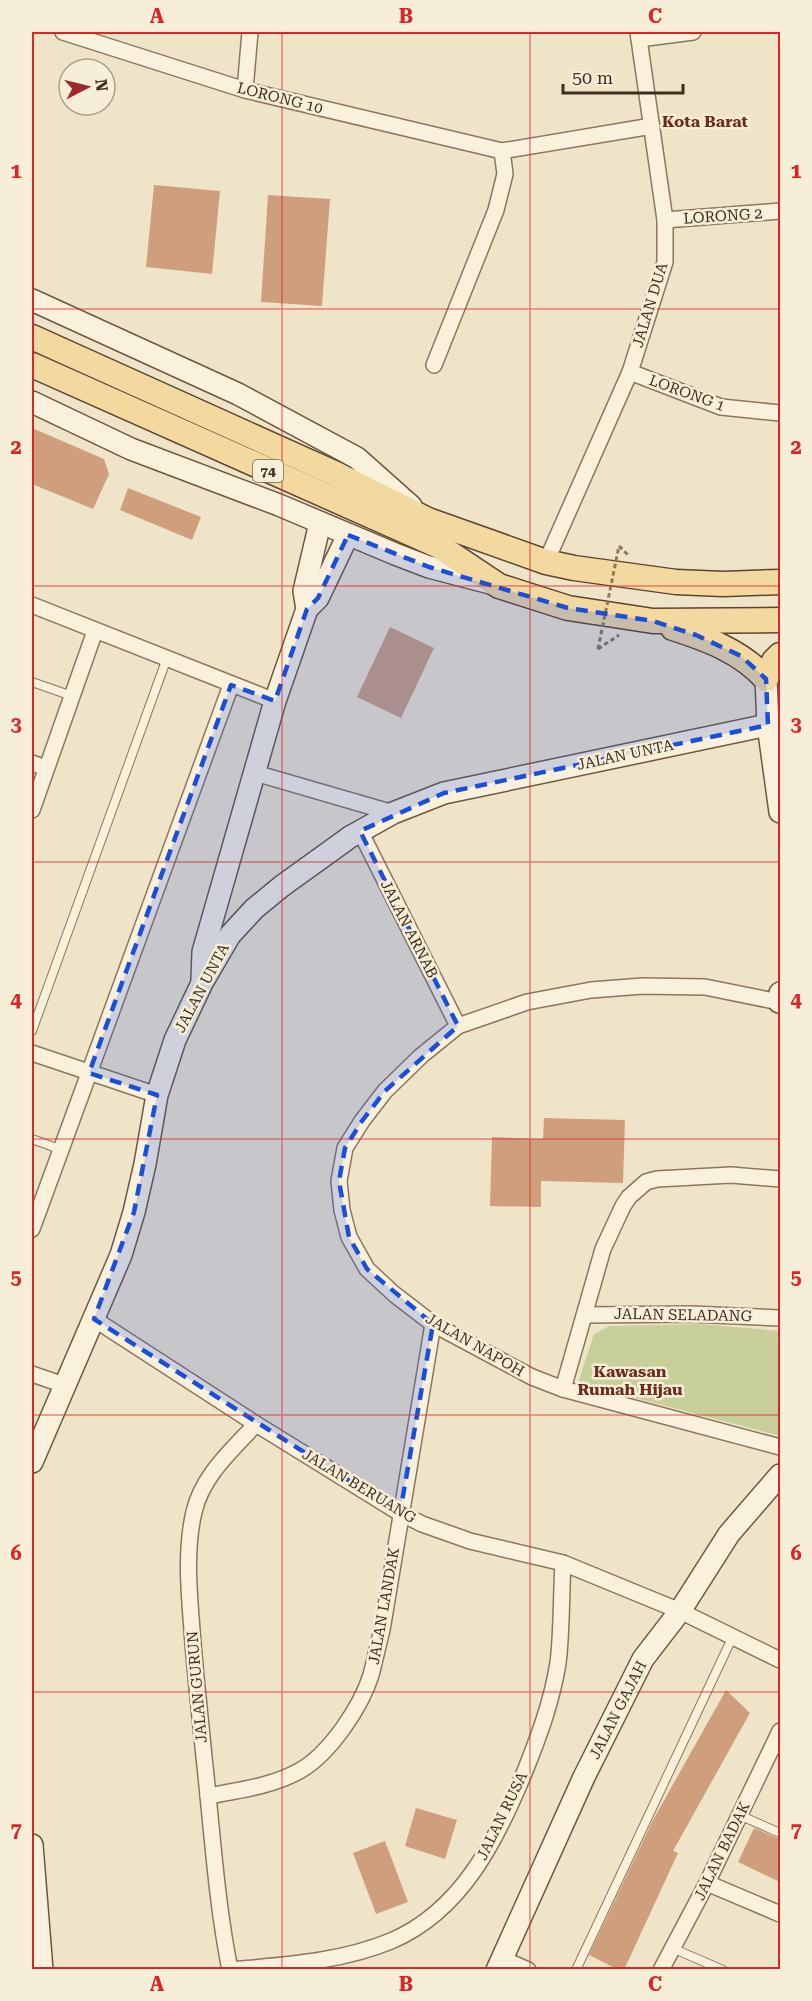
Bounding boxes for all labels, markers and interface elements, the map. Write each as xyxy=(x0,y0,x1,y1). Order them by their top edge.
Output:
text: A xyxy=(150,4,165,28)
text: B xyxy=(399,4,413,28)
text: C xyxy=(648,4,662,28)
north arrow xyxy=(57,57,117,117)
scale bar xyxy=(563,57,683,95)
text: 50 m xyxy=(572,67,613,88)
text: N xyxy=(91,78,112,93)
street label: LORONG 10 xyxy=(235,79,325,117)
district label: Kota Barat xyxy=(662,112,749,131)
text: 1 xyxy=(10,159,22,183)
text: 1 xyxy=(790,159,802,183)
street label: LORONG 2 xyxy=(683,204,763,228)
street label: JALAN DUA xyxy=(629,260,672,350)
street label: LORONG 1 xyxy=(647,371,727,415)
text: 2 xyxy=(10,435,22,459)
text: 2 xyxy=(790,435,802,459)
road number: 74 xyxy=(253,460,283,482)
text: 3 xyxy=(10,712,22,736)
text: 3 xyxy=(790,712,802,736)
street label: JALAN UNTA xyxy=(575,736,675,774)
street label: JALAN ARNAB xyxy=(377,877,441,981)
street label: JALAN UNTA xyxy=(171,940,233,1036)
text: 4 xyxy=(10,988,22,1012)
text: 4 xyxy=(790,988,802,1012)
text: 5 xyxy=(10,1265,22,1289)
text: 5 xyxy=(790,1265,802,1289)
street label: JALAN SELADANG xyxy=(614,1305,753,1325)
street label: JALAN NAPOH xyxy=(422,1309,528,1381)
district label: Kawasan Rumah Hijau xyxy=(577,1362,683,1399)
street label: JALAN BERUANG xyxy=(299,1445,420,1527)
text: 6 xyxy=(10,1541,22,1565)
text: 6 xyxy=(790,1541,802,1565)
street label: JALAN LANDAK xyxy=(365,1546,403,1666)
street label: JALAN GURUN xyxy=(183,1630,211,1744)
street label: JALAN GAJAH xyxy=(586,1658,650,1762)
street label: JALAN RUSA xyxy=(473,1768,531,1863)
street label: JALAN BADAK xyxy=(690,1799,754,1903)
text: 7 xyxy=(10,1818,22,1842)
text: 7 xyxy=(790,1818,802,1842)
text: A xyxy=(150,1972,165,1996)
text: B xyxy=(399,1972,413,1996)
text: C xyxy=(648,1972,662,1996)

